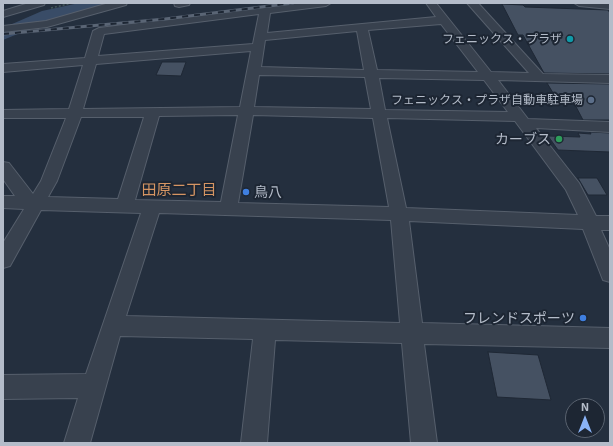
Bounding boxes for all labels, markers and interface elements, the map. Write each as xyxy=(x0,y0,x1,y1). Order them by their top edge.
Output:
place label: フェニックス・プラザ xyxy=(442,32,562,46)
marker: フェニックス・プラザ xyxy=(565,34,575,44)
place label: フェニックス・プラザ自動車駐車場 xyxy=(391,93,583,107)
marker: フェニックス・プラザ自動車駐車場 xyxy=(586,95,596,105)
place label: カーブス xyxy=(495,131,551,147)
marker: カーブス xyxy=(554,134,564,144)
district label: 田原二丁目 xyxy=(142,181,216,199)
place label: 鳥八 xyxy=(254,184,282,200)
marker: 鳥八 xyxy=(241,187,251,197)
place label: フレンドスポーツ xyxy=(463,310,575,326)
marker: フレンドスポーツ xyxy=(578,313,588,323)
north arrow xyxy=(565,398,605,438)
text: N xyxy=(581,400,589,413)

